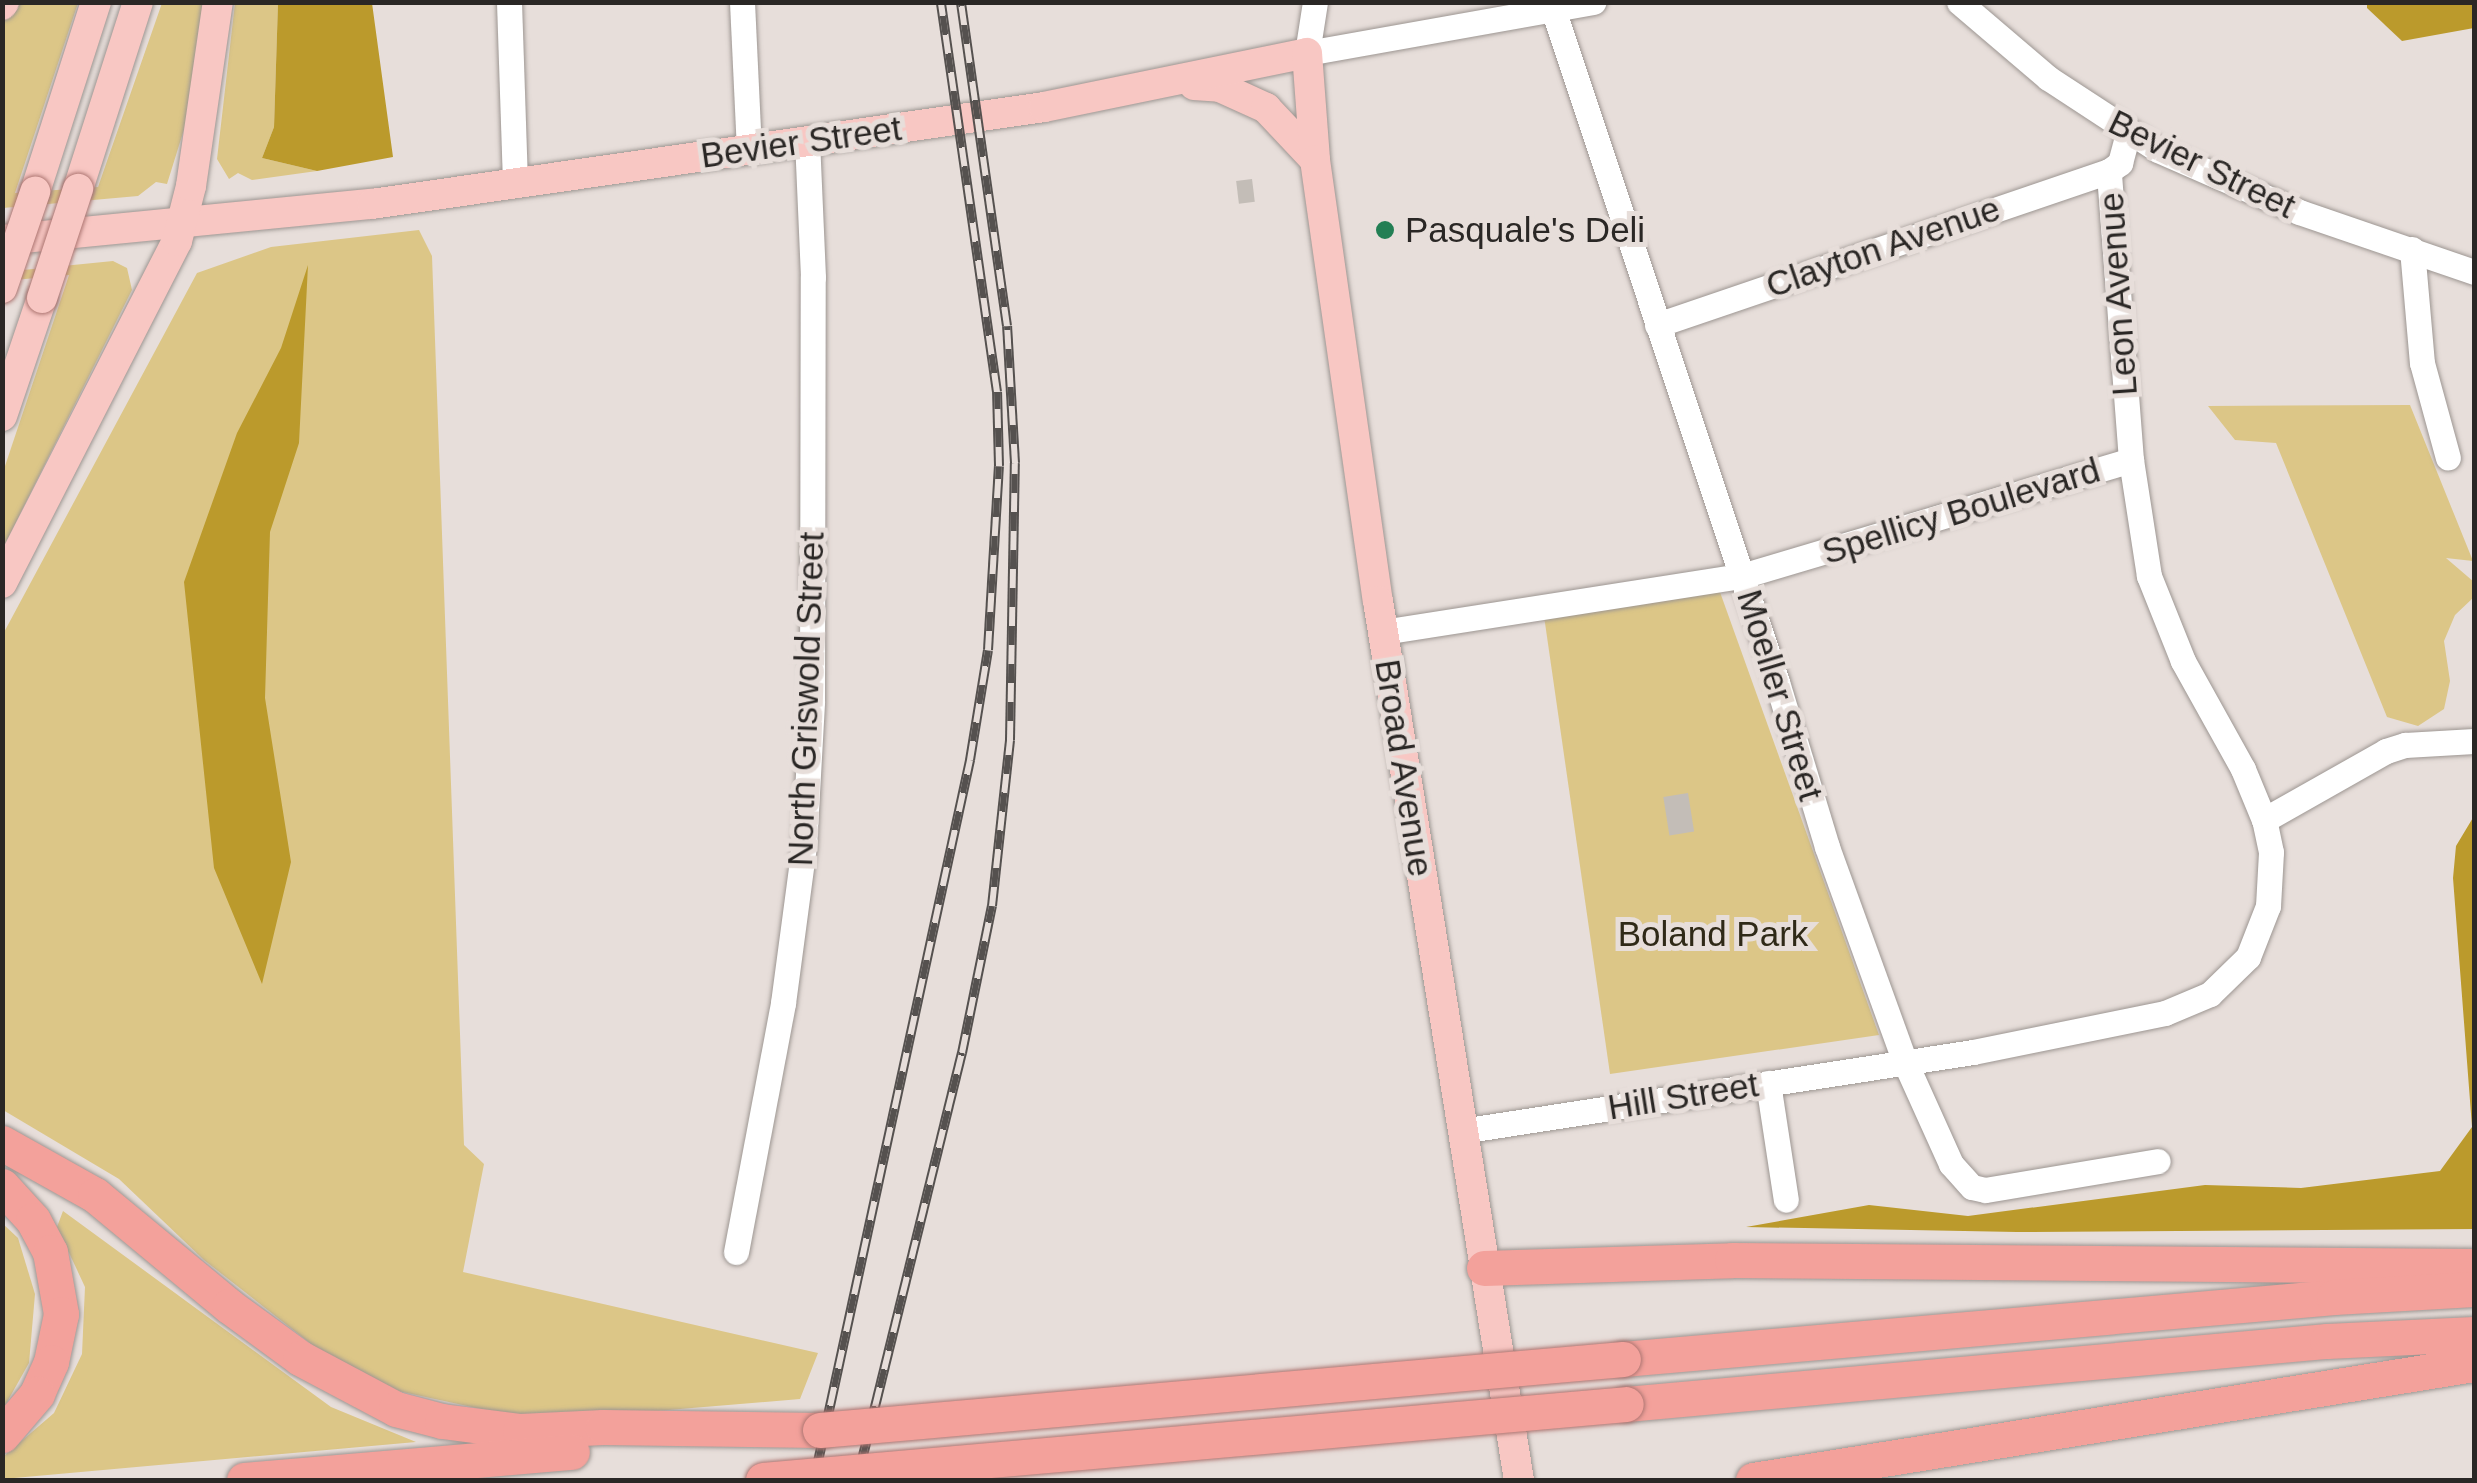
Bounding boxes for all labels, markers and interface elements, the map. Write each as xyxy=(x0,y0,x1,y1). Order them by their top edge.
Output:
street label: Bevier Street xyxy=(2102,101,2302,227)
street label: Bevier Street xyxy=(698,107,904,177)
street label: Clayton Avenue xyxy=(1760,187,2006,307)
street label: Leon Avenue xyxy=(2090,190,2146,398)
place label: Pasquale's Deli xyxy=(1405,209,1645,251)
marker: Pasquale's Deli xyxy=(1374,219,1396,241)
street label: Spellicy Boulevard xyxy=(1817,449,2105,573)
street label: North Griswold Street xyxy=(779,531,833,867)
street label: Moeller Street xyxy=(1728,585,1832,805)
street label: Broad Avenue xyxy=(1366,655,1442,881)
park label: Boland Park xyxy=(1618,913,1808,955)
street label: Hill Street xyxy=(1605,1063,1761,1129)

